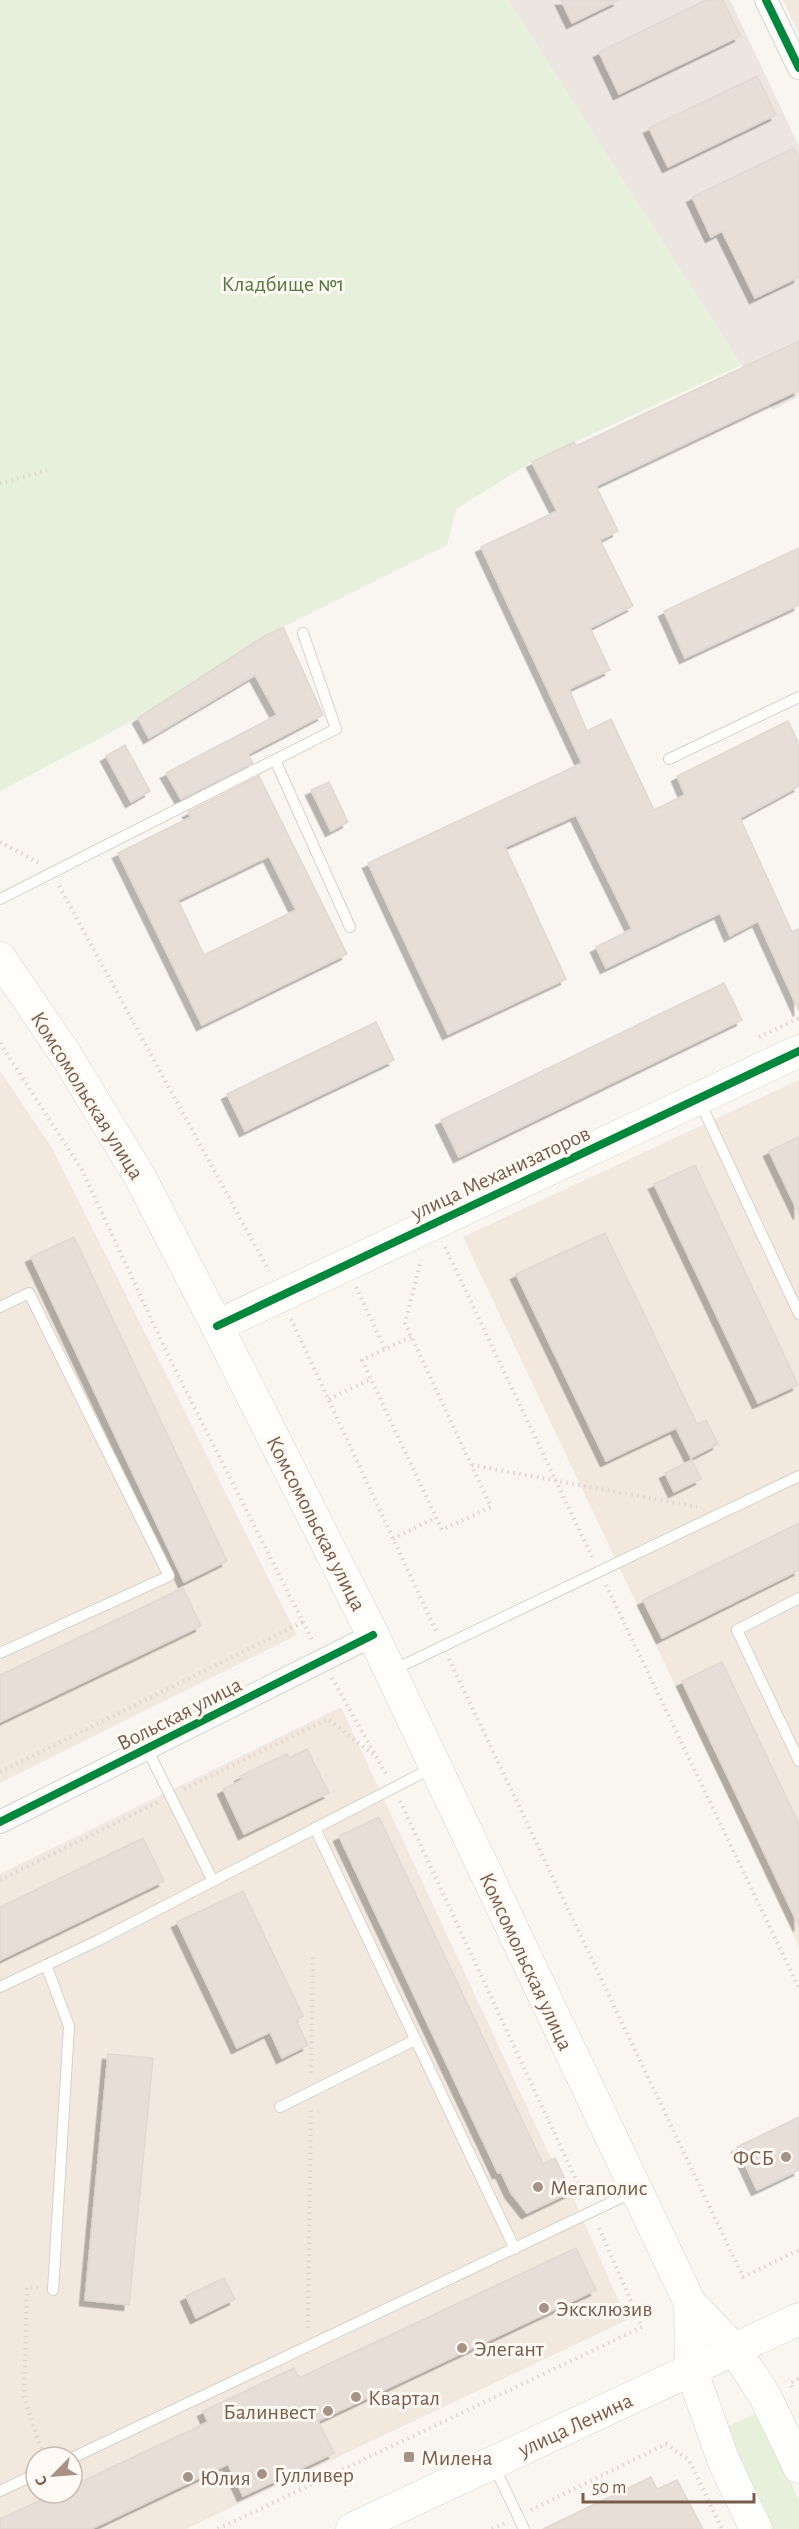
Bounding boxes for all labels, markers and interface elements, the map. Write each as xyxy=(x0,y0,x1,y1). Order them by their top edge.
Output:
park label: Кладбище №1 xyxy=(222,273,344,295)
street label: Комсомольская улица xyxy=(27,1008,148,1183)
street label: улица Механизаторов xyxy=(407,1122,593,1224)
street label: Комсомольская улица xyxy=(262,1432,370,1615)
street label: Вольская улица xyxy=(114,1673,245,1755)
street label: Комсомольская улица xyxy=(475,1869,577,2054)
place label: ФСБ xyxy=(733,2147,774,2169)
marker: ФСБ xyxy=(779,2150,793,2164)
place label: Мегаполис xyxy=(550,2177,648,2199)
marker: Мегаполис xyxy=(531,2180,545,2194)
place label: Эксклюзив xyxy=(556,2298,652,2320)
marker: Эксклюзив xyxy=(537,2301,551,2315)
place label: Элегант xyxy=(474,2338,545,2360)
marker: Элегант xyxy=(455,2341,469,2355)
place label: Квартал xyxy=(368,2387,440,2409)
street label: улица Ленина xyxy=(514,2389,636,2461)
marker: Квартал xyxy=(349,2390,363,2404)
place label: Балинвест xyxy=(223,2401,317,2423)
marker: Балинвест xyxy=(321,2404,335,2418)
north arrow xyxy=(24,2445,84,2505)
place label: Милена xyxy=(421,2447,493,2469)
marker: Милена xyxy=(402,2450,416,2464)
place label: Гулливер xyxy=(274,2464,354,2486)
scale bar xyxy=(583,2466,754,2504)
place label: Юлия xyxy=(200,2467,251,2489)
marker: Гулливер xyxy=(255,2467,269,2481)
marker: Юлия xyxy=(181,2470,195,2484)
text: С xyxy=(32,2473,50,2488)
text: 50 m xyxy=(592,2479,626,2497)

